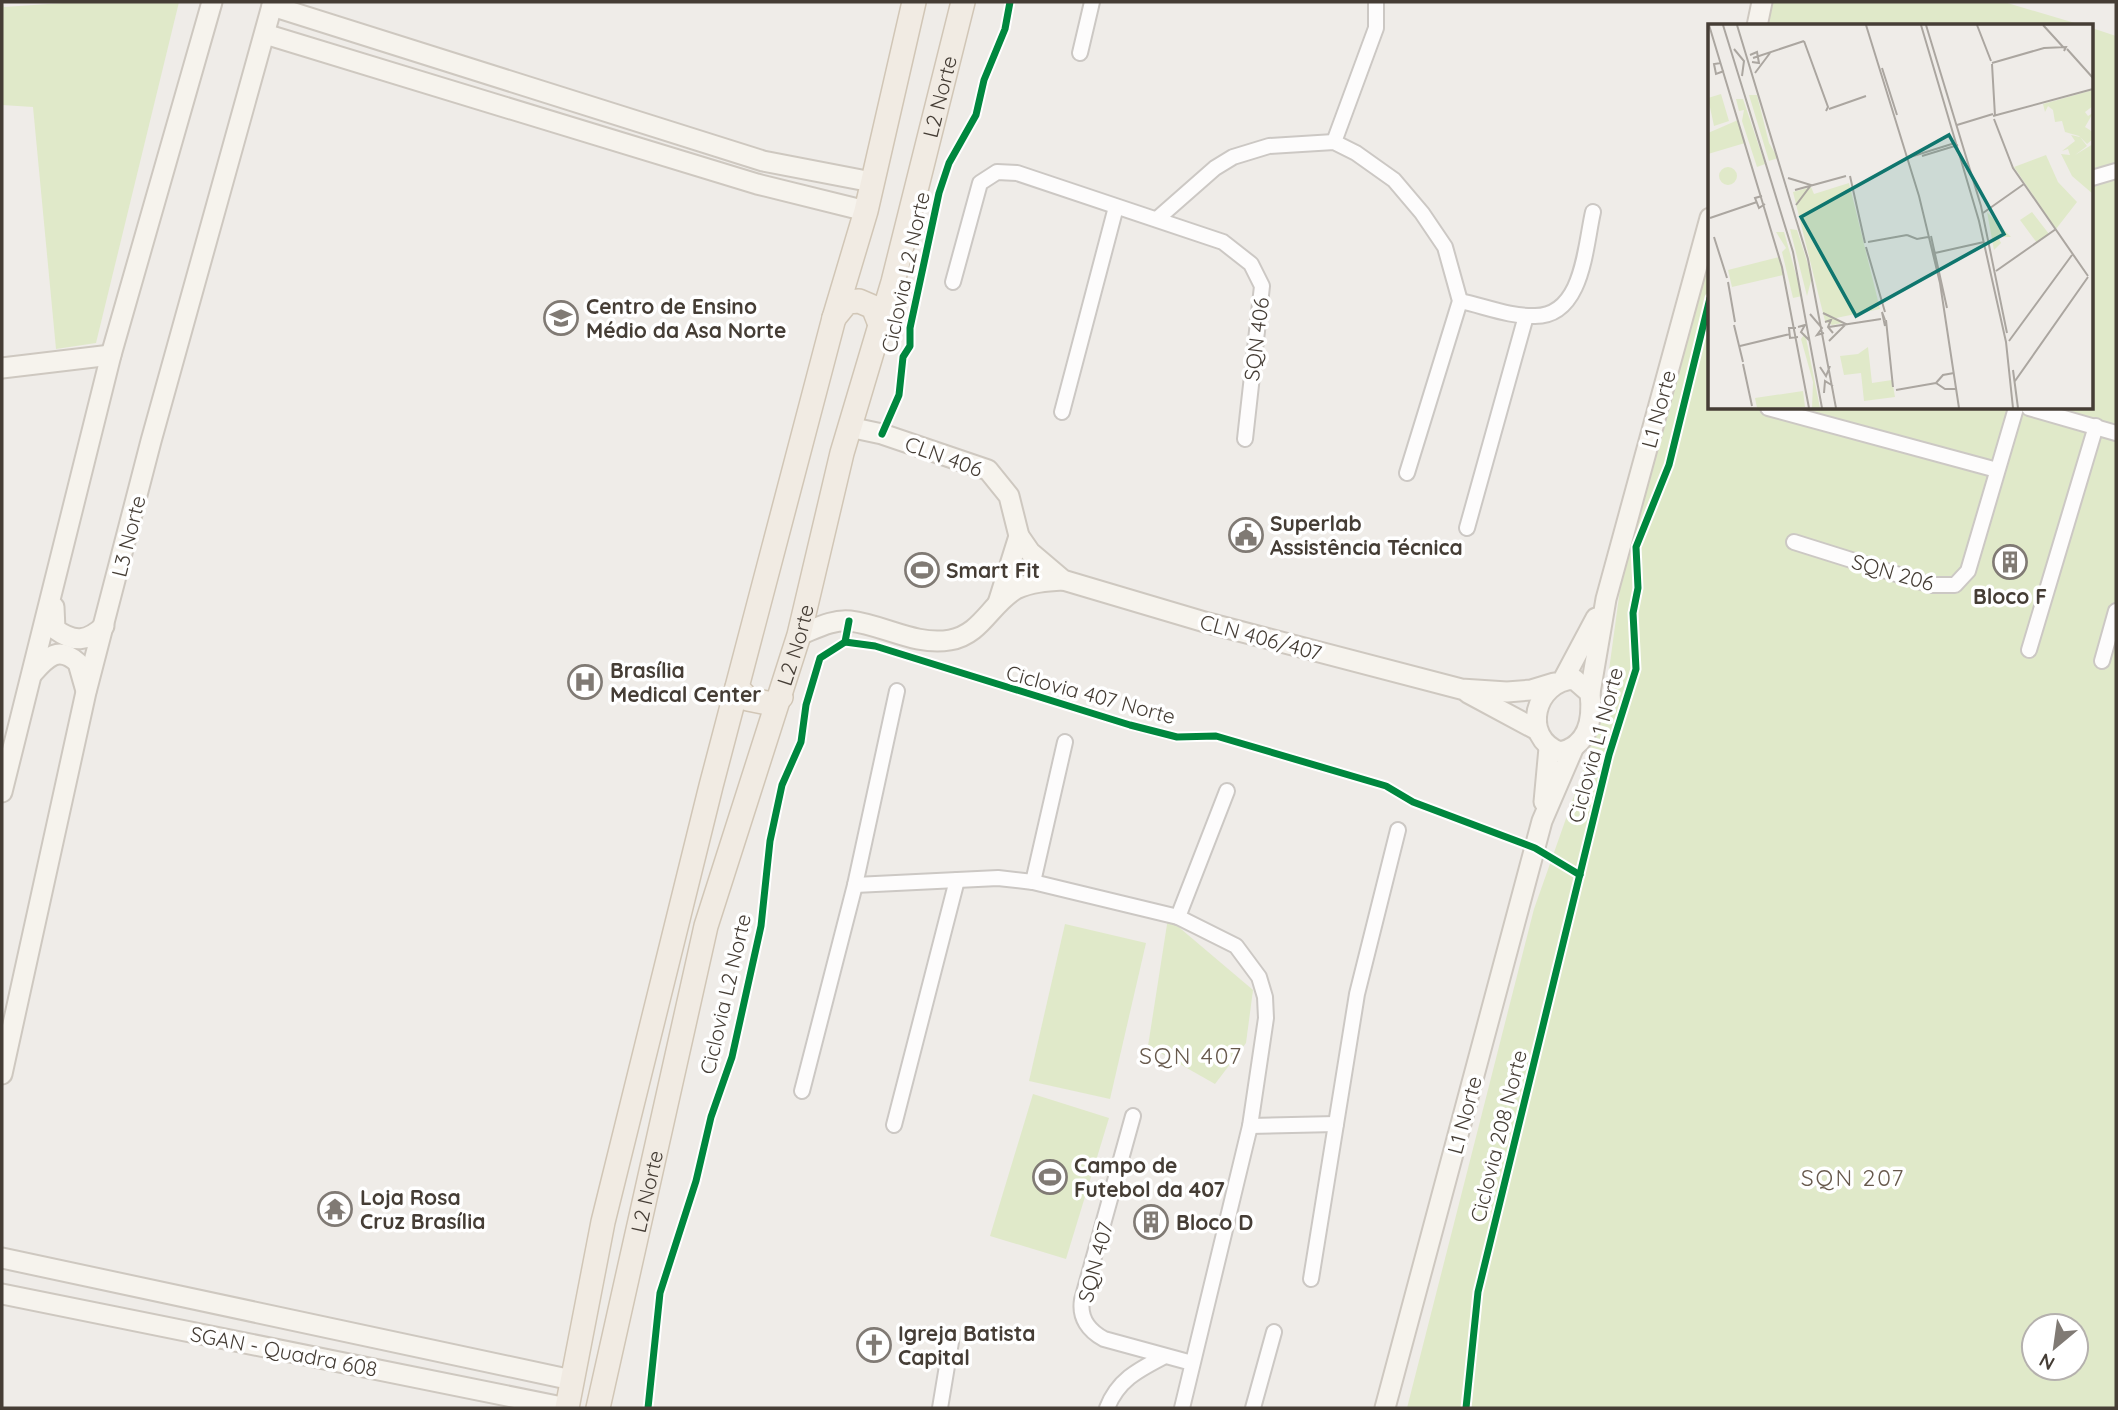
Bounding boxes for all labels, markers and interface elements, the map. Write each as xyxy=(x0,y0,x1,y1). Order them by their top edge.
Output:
inset map xyxy=(1708,24,2094,410)
street label: L2 Norte xyxy=(917,53,962,140)
street label: Ciclovia L2 Norte xyxy=(875,189,935,355)
place label: Centro de Ensino Médio da Asa Norte xyxy=(586,293,786,343)
street label: SQN 406 xyxy=(1238,296,1274,382)
school or university icon: Centro de Ensino Médio da Asa Norte xyxy=(542,299,580,337)
street label: L1 Norte xyxy=(1635,367,1681,451)
street label: CLN 406 xyxy=(902,430,986,482)
street label: L3 Norte xyxy=(105,493,151,579)
place label: Superlab Assistência Técnica xyxy=(1270,510,1463,560)
public building icon: Superlab Assistência Técnica xyxy=(1227,516,1265,554)
building icon: Bloco F xyxy=(1991,543,2029,581)
street label: SQN 206 xyxy=(1849,548,1937,596)
sports icon: Smart Fit xyxy=(903,551,941,589)
place label: Smart Fit xyxy=(946,557,1040,583)
place label: Bloco F xyxy=(1973,583,2047,609)
street label: L2 Norte xyxy=(771,602,819,689)
street label: CLN 406/407 xyxy=(1197,608,1325,666)
place label: Brasília Medical Center xyxy=(610,657,761,707)
street label: Ciclovia 407 Norte xyxy=(1004,659,1178,729)
hospital icon: Brasília Medical Center xyxy=(566,663,604,701)
street label: Ciclovia L1 Norte xyxy=(1562,664,1628,826)
street label: Ciclovia L2 Norte xyxy=(694,911,756,1077)
district label: SQN 407 xyxy=(1139,1041,1243,1070)
street label: Ciclovia 208 Norte xyxy=(1464,1047,1532,1225)
street label: L1 Norte xyxy=(1441,1073,1487,1157)
street label: L2 Norte xyxy=(625,1148,668,1235)
place label: Campo de Futebol da 407 xyxy=(1074,1152,1225,1202)
sports icon: Campo de Futebol da 407 xyxy=(1031,1158,1069,1196)
district label: SQN 207 xyxy=(1801,1163,1905,1192)
place label: Loja Rosa Cruz Brasília xyxy=(360,1184,485,1234)
temple icon: Loja Rosa Cruz Brasília xyxy=(316,1190,354,1228)
building icon: Bloco D xyxy=(1132,1203,1170,1241)
place label: Bloco D xyxy=(1176,1209,1253,1235)
street label: SQN 407 xyxy=(1072,1219,1118,1305)
north arrow xyxy=(2020,1312,2090,1382)
street label: SGAN - Quadra 608 xyxy=(188,1320,380,1382)
place label: Igreja Batista Capital xyxy=(898,1320,1035,1370)
church icon: Igreja Batista Capital xyxy=(855,1326,893,1364)
text: N xyxy=(2035,1348,2059,1376)

